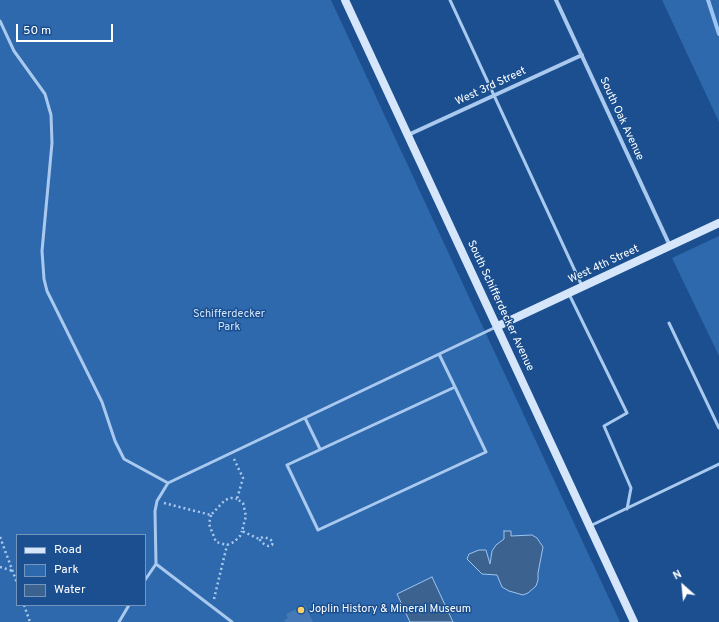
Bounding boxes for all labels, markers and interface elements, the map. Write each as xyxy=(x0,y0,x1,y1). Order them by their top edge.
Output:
scale bar xyxy=(18,16,115,42)
text: 50 m xyxy=(23,23,51,39)
street label: West 3rd Street xyxy=(454,65,528,109)
street label: South Oak Avenue xyxy=(596,75,646,163)
street label: South Schifferdecker Avenue xyxy=(464,239,536,373)
street label: West 4th Street xyxy=(567,243,641,287)
park label: Schifferdecker Park xyxy=(193,308,265,334)
legend xyxy=(16,534,146,606)
text: Road xyxy=(54,542,82,558)
text: Park xyxy=(54,562,79,578)
north arrow xyxy=(663,566,703,606)
text: N xyxy=(671,567,684,583)
text: Water xyxy=(54,582,86,598)
place label: Joplin History & Mineral Museum xyxy=(309,603,471,617)
marker: Joplin History & Mineral Museum xyxy=(296,605,306,615)

